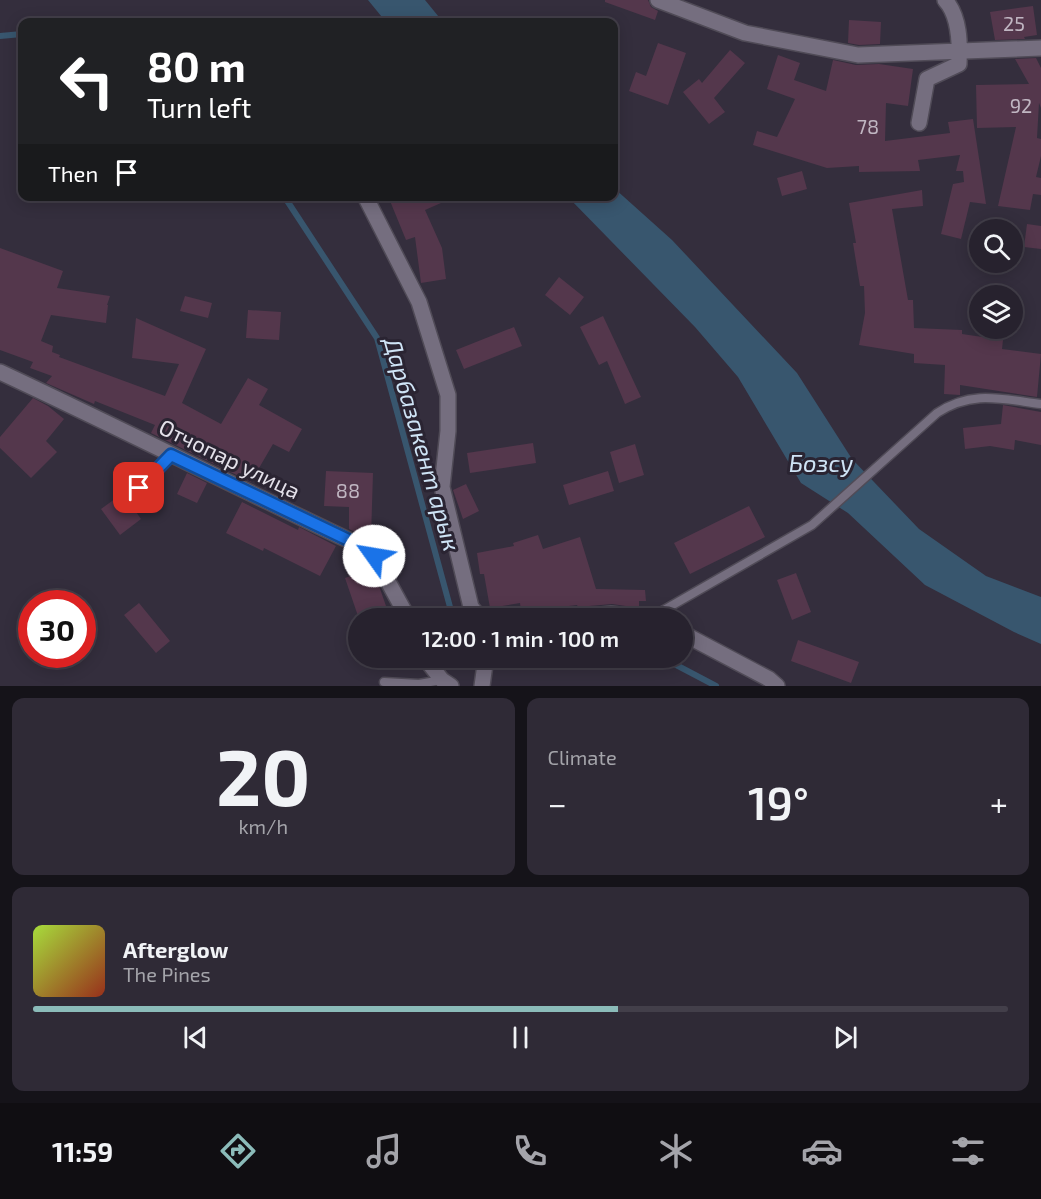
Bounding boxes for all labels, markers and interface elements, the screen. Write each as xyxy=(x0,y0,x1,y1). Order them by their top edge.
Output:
house number: 25 xyxy=(1003,11,1025,35)
text: 80 m xyxy=(147,40,246,90)
icon: left xyxy=(48,42,126,120)
text: Turn left xyxy=(147,91,251,123)
house number: 92 xyxy=(1010,93,1032,117)
house number: 78 xyxy=(857,114,879,138)
icon: arrive xyxy=(110,156,143,189)
text: Then xyxy=(48,160,98,186)
map controls xyxy=(969,219,1023,339)
button: search xyxy=(969,219,1023,273)
button: layers xyxy=(969,285,1023,339)
water label: Дарбазакент арык xyxy=(378,333,467,554)
street label: Отчопар улица xyxy=(155,413,305,504)
water label: Бозсу xyxy=(789,448,853,477)
pin xyxy=(113,462,164,513)
icon: arrive xyxy=(122,471,155,504)
house number: 88 xyxy=(336,478,360,502)
position arrow xyxy=(342,524,406,588)
speed limit sign: 30 xyxy=(18,590,96,668)
text: 12:00 · 1 min · 100 m xyxy=(422,625,619,651)
text: 20 xyxy=(216,728,311,822)
text: Climate xyxy=(548,745,617,769)
text: 19° xyxy=(748,775,809,829)
text: − xyxy=(548,783,567,823)
text: + xyxy=(990,783,1008,823)
text: km/h xyxy=(238,814,288,838)
text: Afterglow xyxy=(123,936,228,962)
text: The Pines xyxy=(123,962,211,986)
icon: previous xyxy=(179,1021,212,1054)
icon: pause xyxy=(504,1021,537,1054)
icon: next xyxy=(829,1021,862,1054)
icon: directions xyxy=(217,1130,259,1172)
icon: music xyxy=(363,1130,405,1172)
icon: phone xyxy=(509,1130,551,1172)
icon: climate xyxy=(655,1130,697,1172)
icon: car xyxy=(801,1130,843,1172)
icon: filters xyxy=(947,1130,989,1172)
text: 11:59 xyxy=(52,1135,113,1167)

